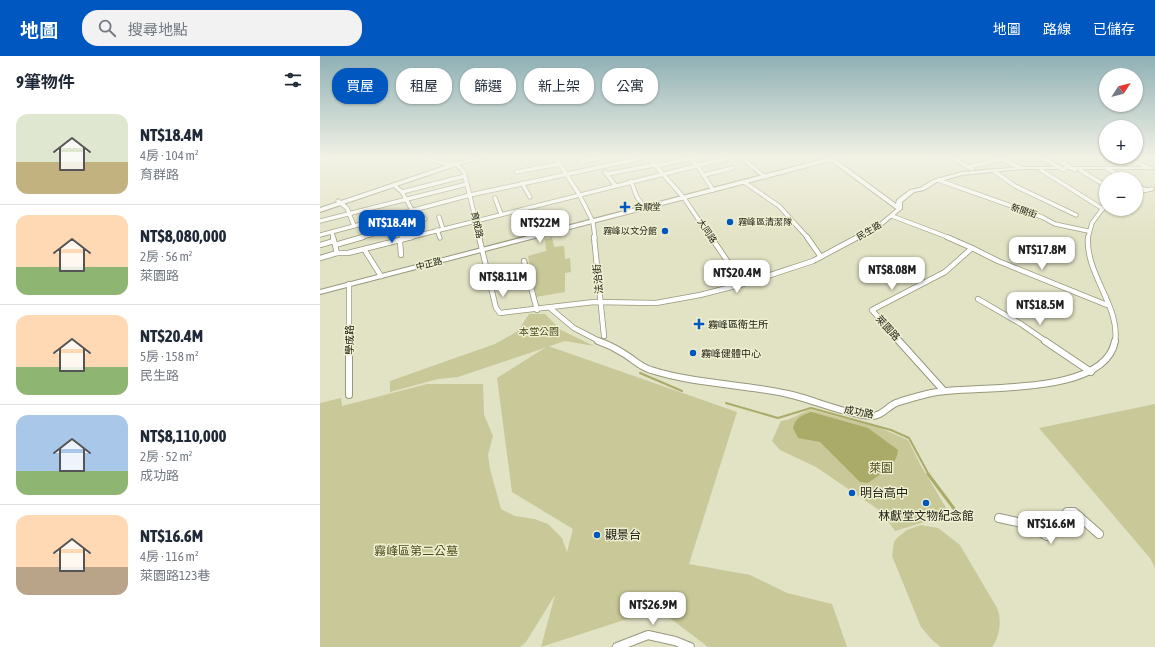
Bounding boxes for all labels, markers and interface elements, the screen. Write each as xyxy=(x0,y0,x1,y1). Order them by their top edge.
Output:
search box xyxy=(82,10,362,46)
icon: search xyxy=(96,17,118,39)
text: 地圖 xyxy=(20,19,58,41)
text: 搜尋地點 xyxy=(128,21,188,38)
text: 地圖 xyxy=(993,21,1021,37)
text: 路線 xyxy=(1043,21,1071,37)
text: 已儲存 xyxy=(1093,21,1135,37)
chip: 買屋 xyxy=(332,68,388,104)
chip: 租屋 xyxy=(396,68,452,104)
chip: 篩選 xyxy=(460,68,516,104)
chip: 新上架 xyxy=(524,68,594,104)
chip: 公寓 xyxy=(602,68,658,104)
north arrow xyxy=(1099,68,1143,112)
map controls xyxy=(1099,68,1143,216)
icon: filters xyxy=(282,69,304,91)
text: 9筆物件 xyxy=(16,72,75,92)
button: + xyxy=(1099,120,1143,164)
text: NT$18.4M xyxy=(140,125,203,145)
icon: home xyxy=(48,130,96,178)
text: 4房 · 104 m² xyxy=(140,148,199,163)
text: 育群路 xyxy=(140,167,179,182)
button: − xyxy=(1099,172,1143,216)
marker: 合順堂 xyxy=(619,201,631,213)
place label: 合順堂 xyxy=(634,202,661,212)
street label: 新開街 xyxy=(1010,202,1038,220)
pin: NT$18.4M xyxy=(351,210,433,244)
pin: NT$22M xyxy=(507,210,573,244)
street label: 育成路 xyxy=(469,211,485,239)
text: NT$18.4M xyxy=(368,215,416,230)
text: NT$22M xyxy=(520,215,560,230)
place label: 霧峰區清潔隊 xyxy=(738,216,792,227)
street label: 大同路 xyxy=(695,217,719,245)
marker: 霧峰區清潔隊 xyxy=(725,217,735,227)
street label: 民生路 xyxy=(855,220,883,242)
place label: 霧峰以文分館 xyxy=(603,225,657,236)
text: NT$8,080,000 xyxy=(140,226,227,246)
marker: 霧峰以文分館 xyxy=(660,226,670,236)
icon: home xyxy=(48,231,96,279)
pin: NT$17.8M xyxy=(1001,237,1083,271)
text: NT$17.8M xyxy=(1018,242,1066,257)
text: 2房 · 56 m² xyxy=(140,249,192,264)
street label: 中正路 xyxy=(415,256,443,272)
pin: NT$8.08M xyxy=(851,257,933,291)
pin: NT$20.4M xyxy=(696,260,778,294)
text: NT$8.08M xyxy=(868,262,916,277)
pin: NT$8.11M xyxy=(462,264,544,298)
street label: 法治街 xyxy=(591,264,605,294)
text: NT$20.4M xyxy=(713,265,761,280)
text: 萊園路 xyxy=(140,268,179,283)
text: NT$8.11M xyxy=(479,269,527,284)
pin: NT$18.5M xyxy=(999,292,1081,326)
text: NT$18.5M xyxy=(1016,297,1064,312)
street label: 萊園路 xyxy=(874,313,902,343)
marker: 霧峰區衛生所 xyxy=(693,318,705,330)
place label: 霧峰區衛生所 xyxy=(708,319,768,330)
street label: 學成路 xyxy=(344,325,355,355)
text: NT$20.4M xyxy=(140,326,203,346)
park label: 本堂公園 xyxy=(519,326,559,337)
icon: home xyxy=(48,331,96,379)
marker: 霧峰健體中心 xyxy=(688,348,698,358)
place label: 霧峰健體中心 xyxy=(701,348,761,359)
text: 5房 · 158 m² xyxy=(140,349,199,364)
text: 民生路 xyxy=(140,368,179,383)
street label: 成功路 xyxy=(843,404,875,420)
text: NT$8,110,000 xyxy=(140,426,227,446)
icon: home xyxy=(48,431,96,479)
text: 2房 · 52 m² xyxy=(140,449,192,464)
park label: 萊園 xyxy=(869,461,893,475)
text: 成功路 xyxy=(140,468,179,483)
place label: 明台高中 xyxy=(860,486,908,500)
marker: 明台高中 xyxy=(847,488,857,498)
marker: 林獻堂文物紀念館 xyxy=(921,498,931,508)
place label: 林獻堂文物紀念館 xyxy=(878,509,974,523)
pin: NT$16.6M xyxy=(1010,511,1092,545)
text: NT$16.6M xyxy=(1027,516,1075,531)
text: NT$16.6M xyxy=(140,526,203,546)
place label: 觀景台 xyxy=(605,528,641,542)
marker: 觀景台 xyxy=(592,530,602,540)
icon: home xyxy=(48,531,96,579)
park label: 霧峰區第二公墓 xyxy=(374,544,458,558)
text: 4房 · 116 m² xyxy=(140,549,199,564)
text: 萊園路123巷 xyxy=(140,568,210,583)
pin: NT$26.9M xyxy=(612,592,694,626)
text: NT$26.9M xyxy=(629,597,677,612)

